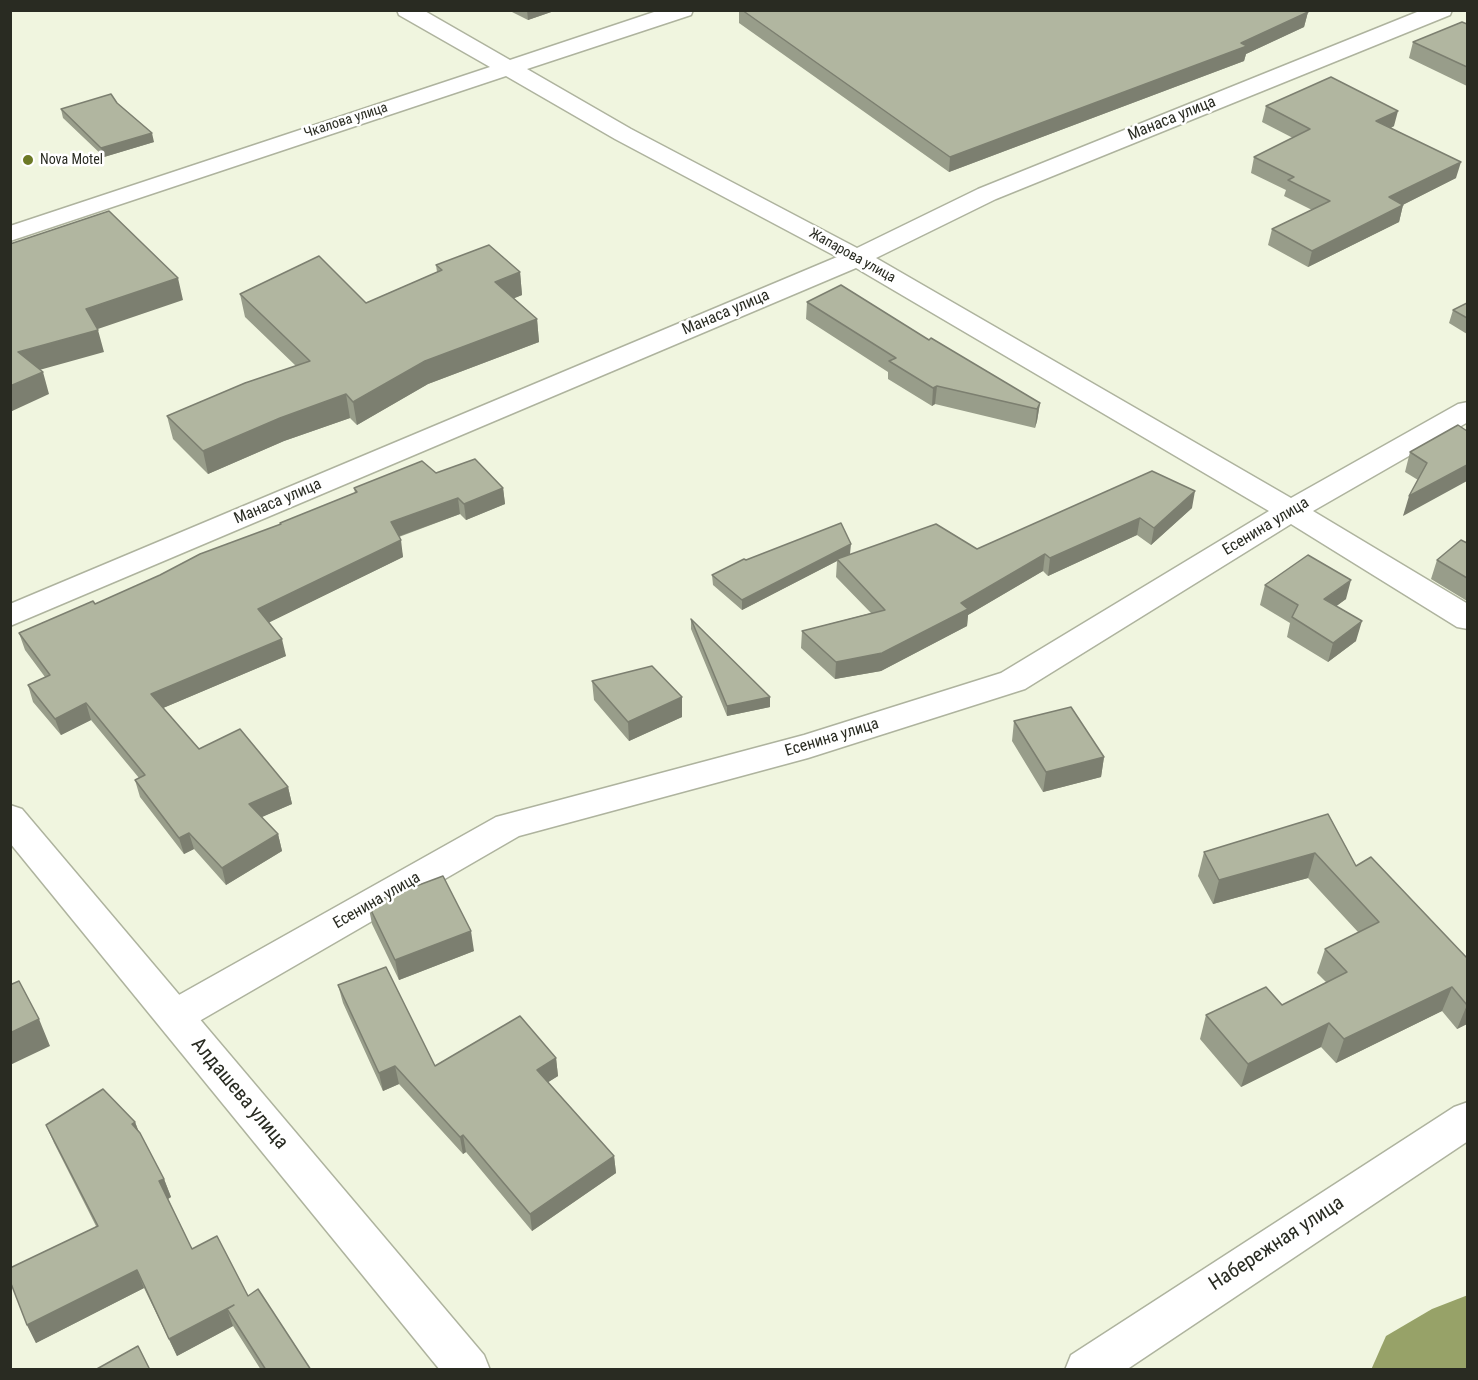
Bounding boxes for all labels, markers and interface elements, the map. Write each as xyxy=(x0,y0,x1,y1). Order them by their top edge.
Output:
street label: Манаса улица xyxy=(1125,93,1219,145)
street label: Чкалова улица xyxy=(302,100,390,142)
place label: Nova Motel xyxy=(40,152,103,168)
marker: Nova Motel xyxy=(21,153,35,167)
street label: Жапарова улица xyxy=(806,225,898,287)
street label: Манаса улица xyxy=(679,286,773,340)
street label: Манаса улица xyxy=(231,475,325,529)
street label: Есенина улица xyxy=(1219,494,1313,560)
street label: Есенина улица xyxy=(783,715,881,761)
street label: Есенина улица xyxy=(330,868,424,934)
street label: Алдашева улица xyxy=(185,1033,293,1155)
street label: Набережная улица xyxy=(1205,1191,1349,1297)

